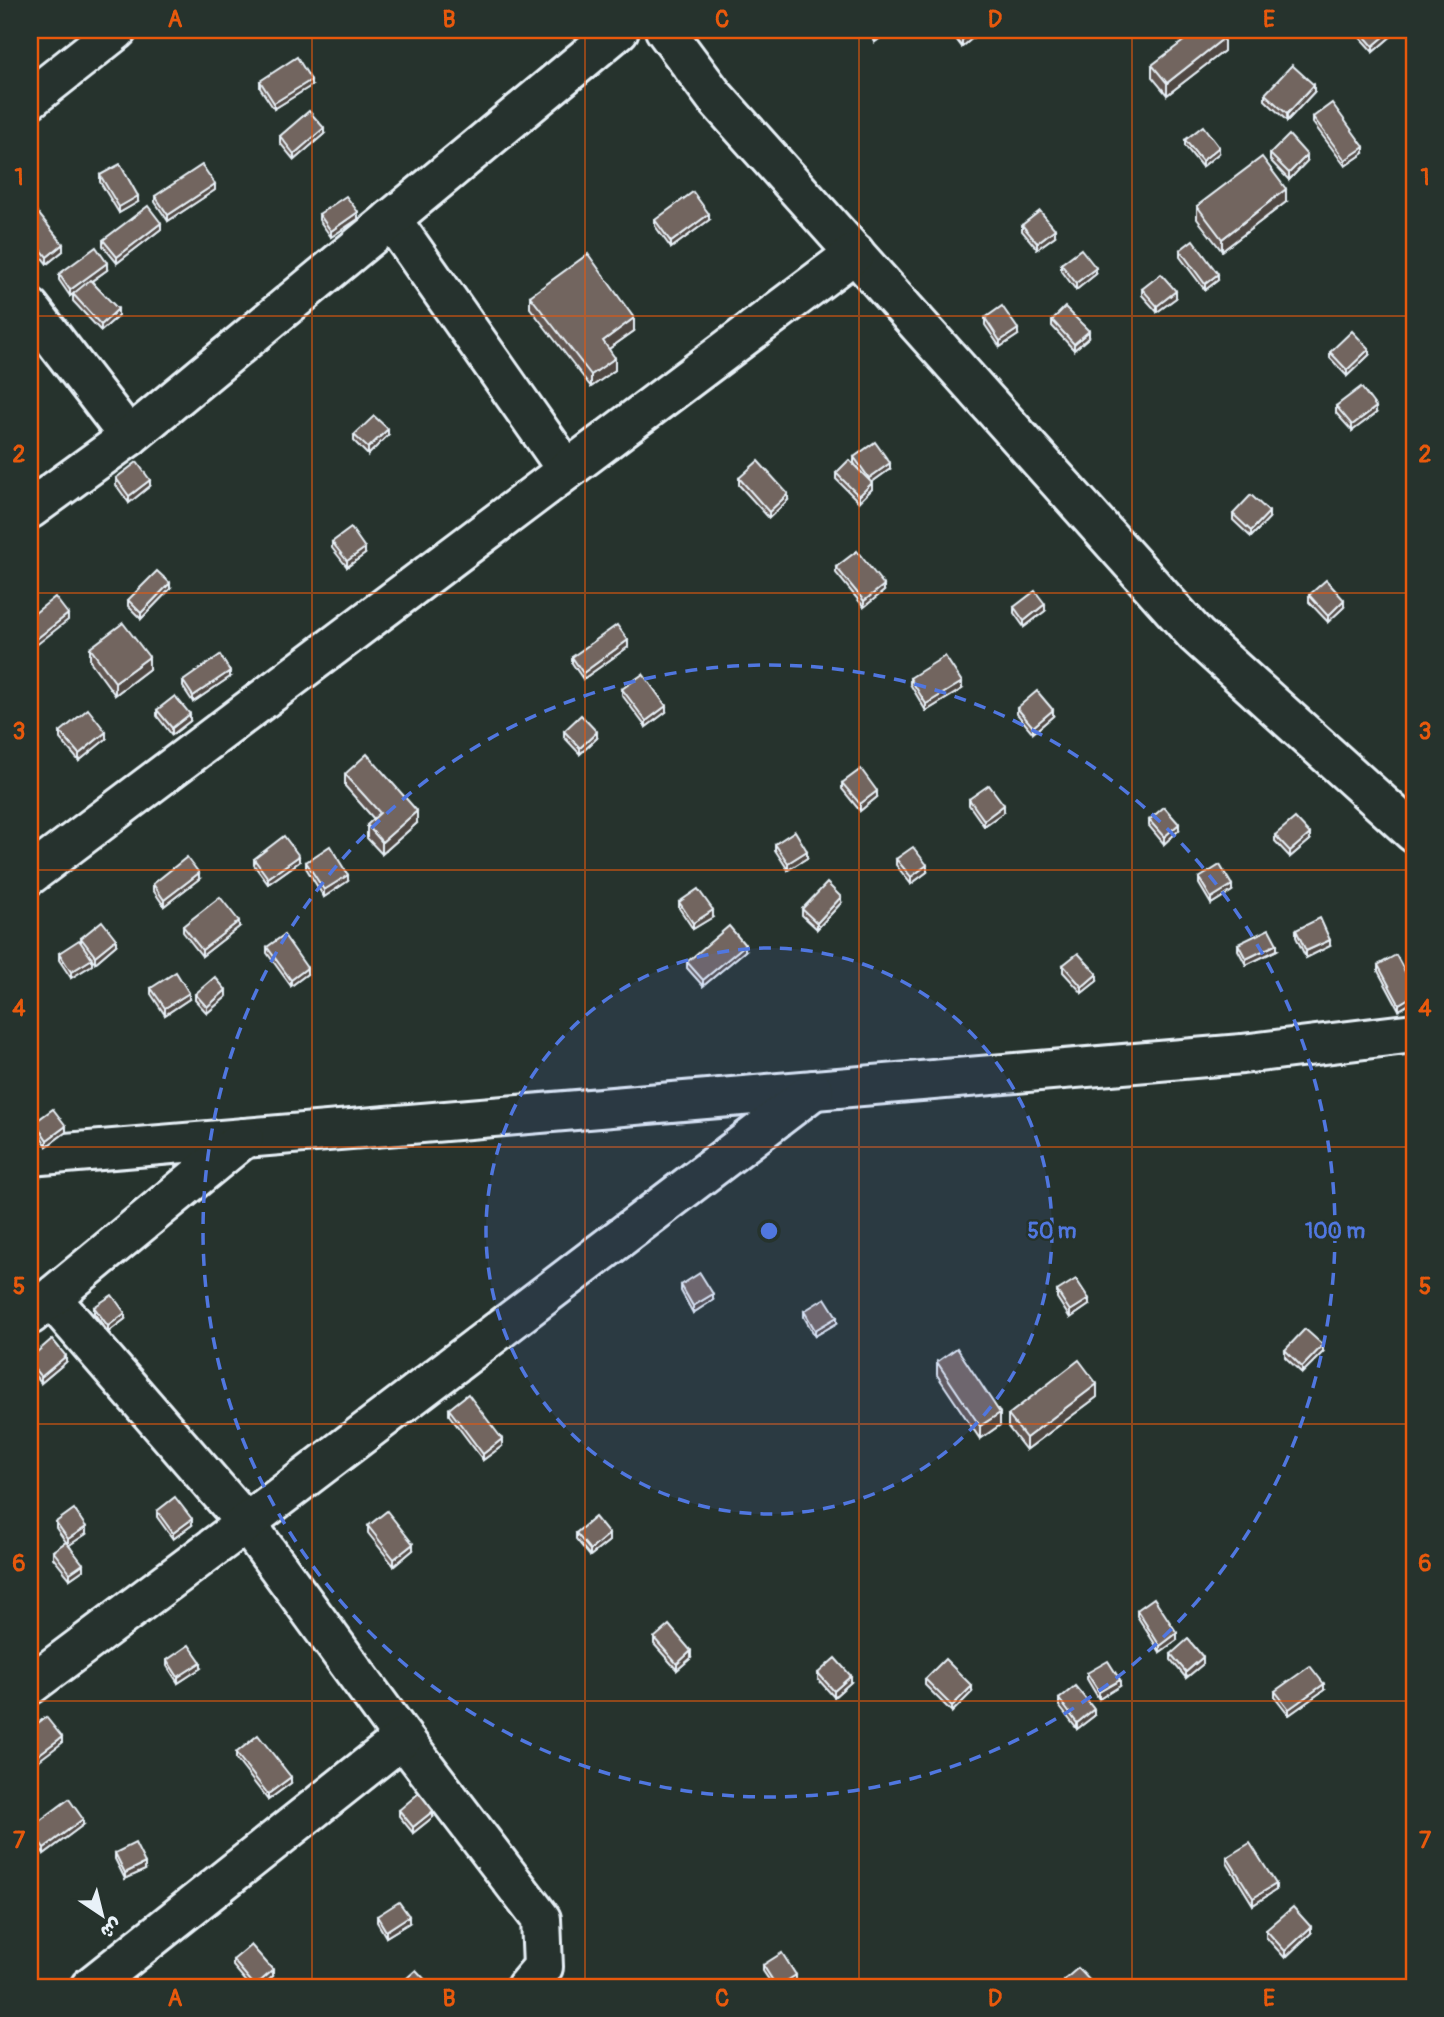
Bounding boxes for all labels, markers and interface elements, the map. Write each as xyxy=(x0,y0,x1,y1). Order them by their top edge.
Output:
text: A xyxy=(168,5,183,34)
text: B xyxy=(442,5,456,34)
text: C xyxy=(715,5,729,34)
text: D xyxy=(988,5,1002,34)
text: E xyxy=(1263,5,1275,34)
text: 1 xyxy=(15,163,24,192)
text: 1 xyxy=(1421,163,1430,192)
text: 2 xyxy=(13,440,26,469)
text: 2 xyxy=(1419,440,1432,469)
text: 3 xyxy=(13,717,25,746)
text: 3 xyxy=(1419,717,1431,746)
text: 4 xyxy=(12,994,26,1023)
text: 4 xyxy=(1418,994,1432,1023)
text: 50 m xyxy=(1028,1218,1077,1245)
text: 100 m xyxy=(1305,1218,1365,1245)
centre of rings xyxy=(757,1219,781,1243)
text: 5 xyxy=(13,1272,25,1301)
text: 5 xyxy=(1419,1272,1431,1301)
text: 6 xyxy=(12,1549,26,1578)
text: 6 xyxy=(1418,1549,1432,1578)
text: 7 xyxy=(13,1826,26,1855)
text: 7 xyxy=(1419,1826,1432,1855)
north arrow xyxy=(66,1881,136,1951)
text: ش xyxy=(96,1912,127,1944)
text: A xyxy=(168,1984,183,2013)
text: B xyxy=(442,1984,456,2013)
text: C xyxy=(715,1984,729,2013)
text: D xyxy=(988,1984,1002,2013)
text: E xyxy=(1263,1984,1275,2013)

